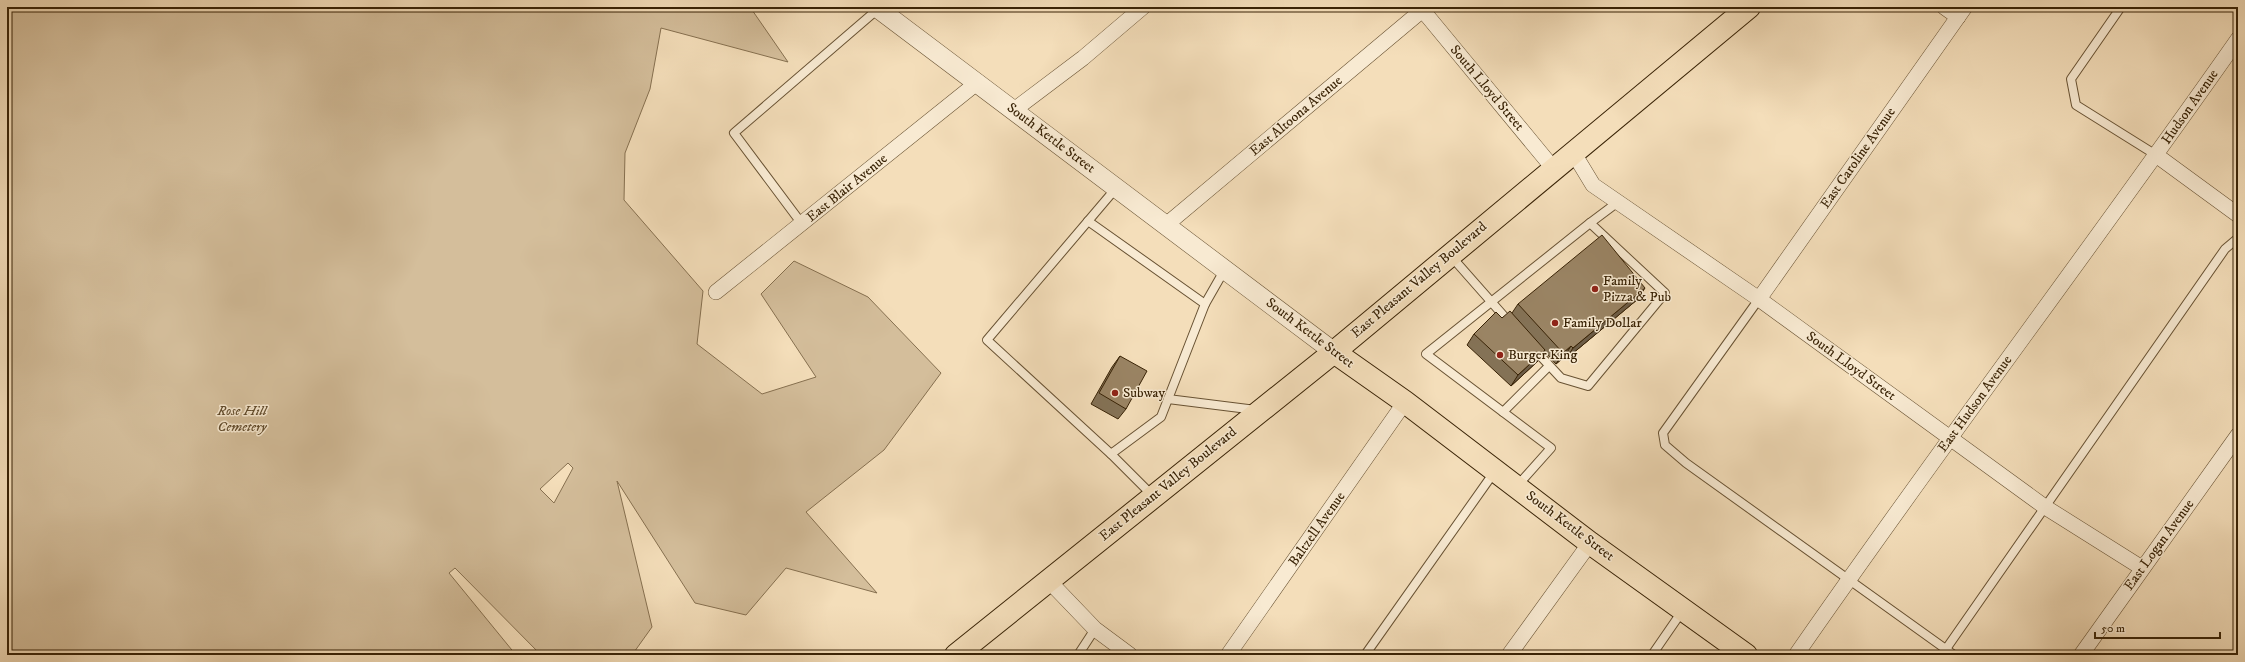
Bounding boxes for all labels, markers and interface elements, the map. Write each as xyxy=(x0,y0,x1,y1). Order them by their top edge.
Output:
street label: South Lloyd Street xyxy=(1446,41,1528,135)
street label: Hudson Avenue xyxy=(2158,66,2223,148)
street label: East Altoona Avenue xyxy=(1246,72,1346,160)
street label: South Kettle Street xyxy=(1003,99,1099,177)
street label: East Caroline Avenue xyxy=(1816,104,1900,212)
street label: East Blair Avenue xyxy=(803,150,891,226)
street label: East Pleasant Valley Boulevard xyxy=(1347,218,1491,342)
place label: Family Pizza & Pub xyxy=(1603,272,1671,306)
marker: Family Pizza & Pub xyxy=(1590,284,1600,294)
street label: South Kettle Street xyxy=(1262,294,1358,372)
place label: Family Dollar xyxy=(1563,314,1642,332)
marker: Family Dollar xyxy=(1550,318,1560,328)
street label: South Lloyd Street xyxy=(1803,327,1900,405)
place label: Burger King xyxy=(1508,346,1577,364)
marker: Burger King xyxy=(1495,350,1505,360)
street label: East Hudson Avenue xyxy=(1934,352,2016,456)
place label: Subway xyxy=(1123,384,1165,402)
marker: Subway xyxy=(1110,388,1120,398)
park label: Rose Hill Cemetery xyxy=(216,402,268,436)
street label: East Pleasant Valley Boulevard xyxy=(1096,423,1240,545)
street label: South Kettle Street xyxy=(1522,487,1618,565)
street label: Baltzell Avenue xyxy=(1285,488,1349,570)
street label: East Logan Avenue xyxy=(2120,496,2198,594)
scale bar xyxy=(2095,614,2220,640)
text: 50 m xyxy=(2101,621,2125,636)

